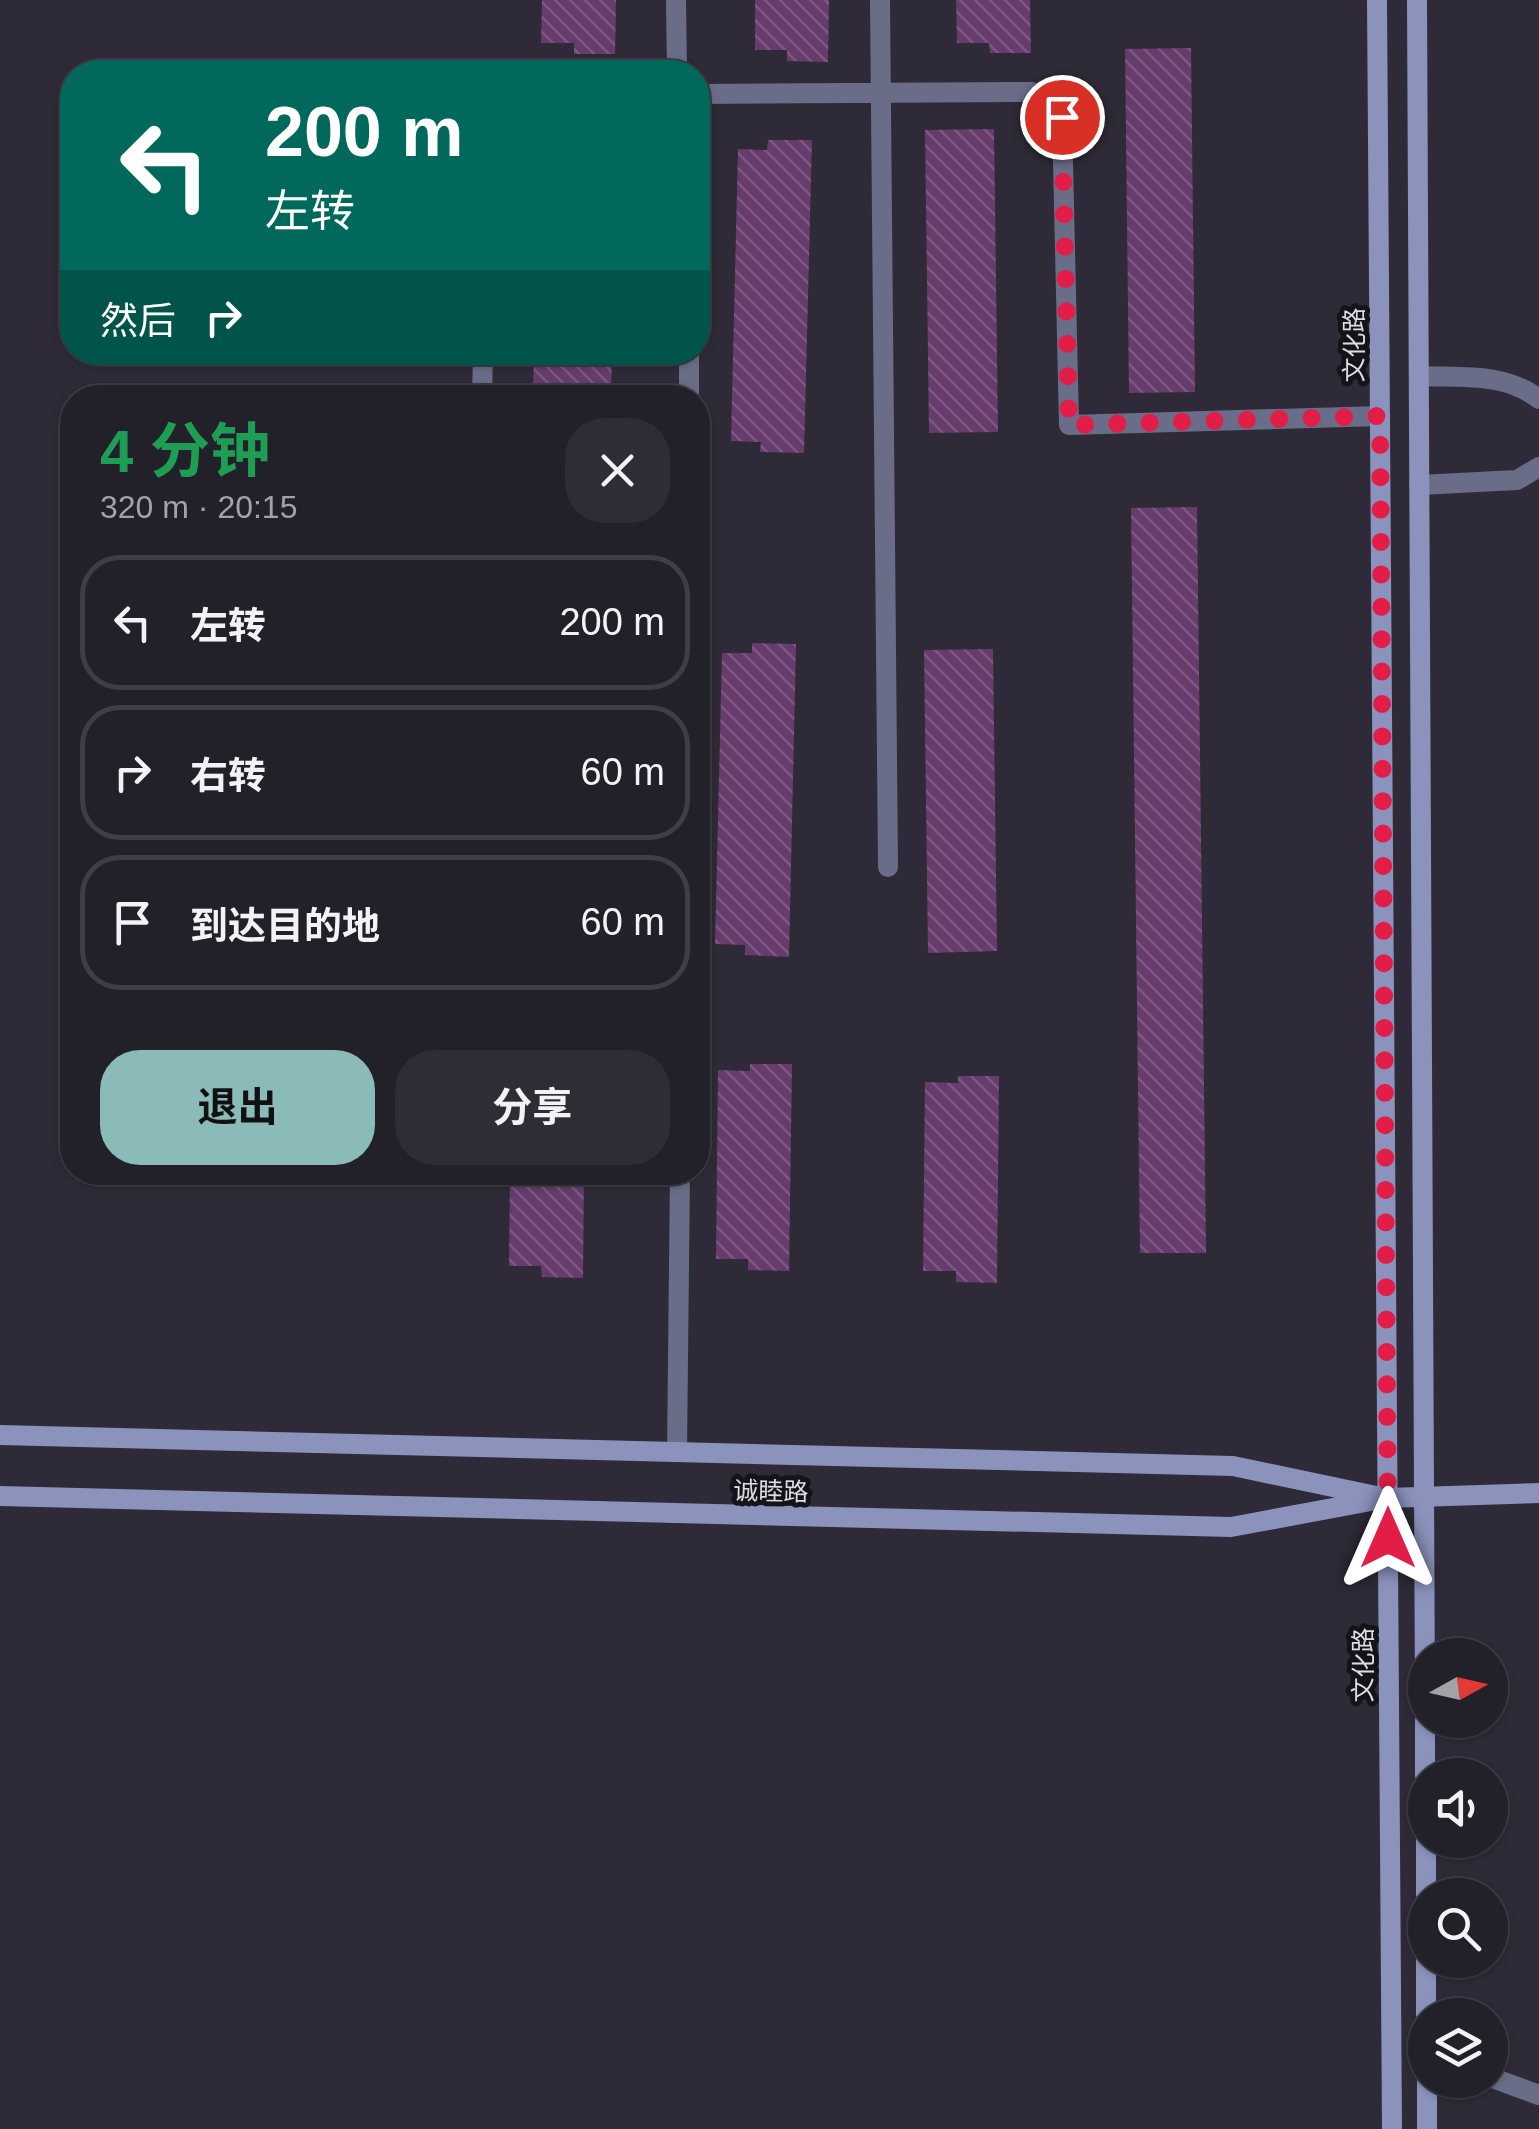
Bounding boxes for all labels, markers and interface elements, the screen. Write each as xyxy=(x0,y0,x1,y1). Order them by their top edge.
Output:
pin xyxy=(1020,75,1105,160)
icon: arrive xyxy=(1035,90,1090,145)
text: 200 m xyxy=(265,93,463,171)
icon: left xyxy=(100,100,230,230)
text: 左转 xyxy=(265,186,355,237)
icon: right xyxy=(196,290,251,345)
text: 然后 xyxy=(100,300,176,342)
street label: 文化路 xyxy=(1340,307,1368,383)
text: 4 分钟 xyxy=(100,418,270,485)
button: close xyxy=(565,418,670,523)
text: 320 m · 20:15 xyxy=(100,489,297,525)
icon: left xyxy=(105,595,160,650)
text: 200 m xyxy=(559,601,665,643)
text: 左转 xyxy=(190,605,266,647)
icon: right xyxy=(105,745,160,800)
text: 60 m xyxy=(581,751,665,793)
text: 右转 xyxy=(190,755,266,797)
icon: arrive xyxy=(105,895,160,950)
text: 60 m xyxy=(581,901,665,943)
text: 到达目的地 xyxy=(190,905,380,947)
button: 退出 xyxy=(100,1050,375,1165)
button: 分享 xyxy=(395,1050,670,1165)
street label: 诚睦路 xyxy=(733,1476,809,1506)
position arrow xyxy=(1336,1486,1440,1590)
street label: 文化路 xyxy=(1349,1627,1377,1703)
north arrow xyxy=(1408,1638,1508,1738)
map controls xyxy=(1408,1638,1508,2098)
button: sound xyxy=(1408,1758,1508,1858)
button: search xyxy=(1408,1878,1508,1978)
button: layers xyxy=(1408,1998,1508,2098)

